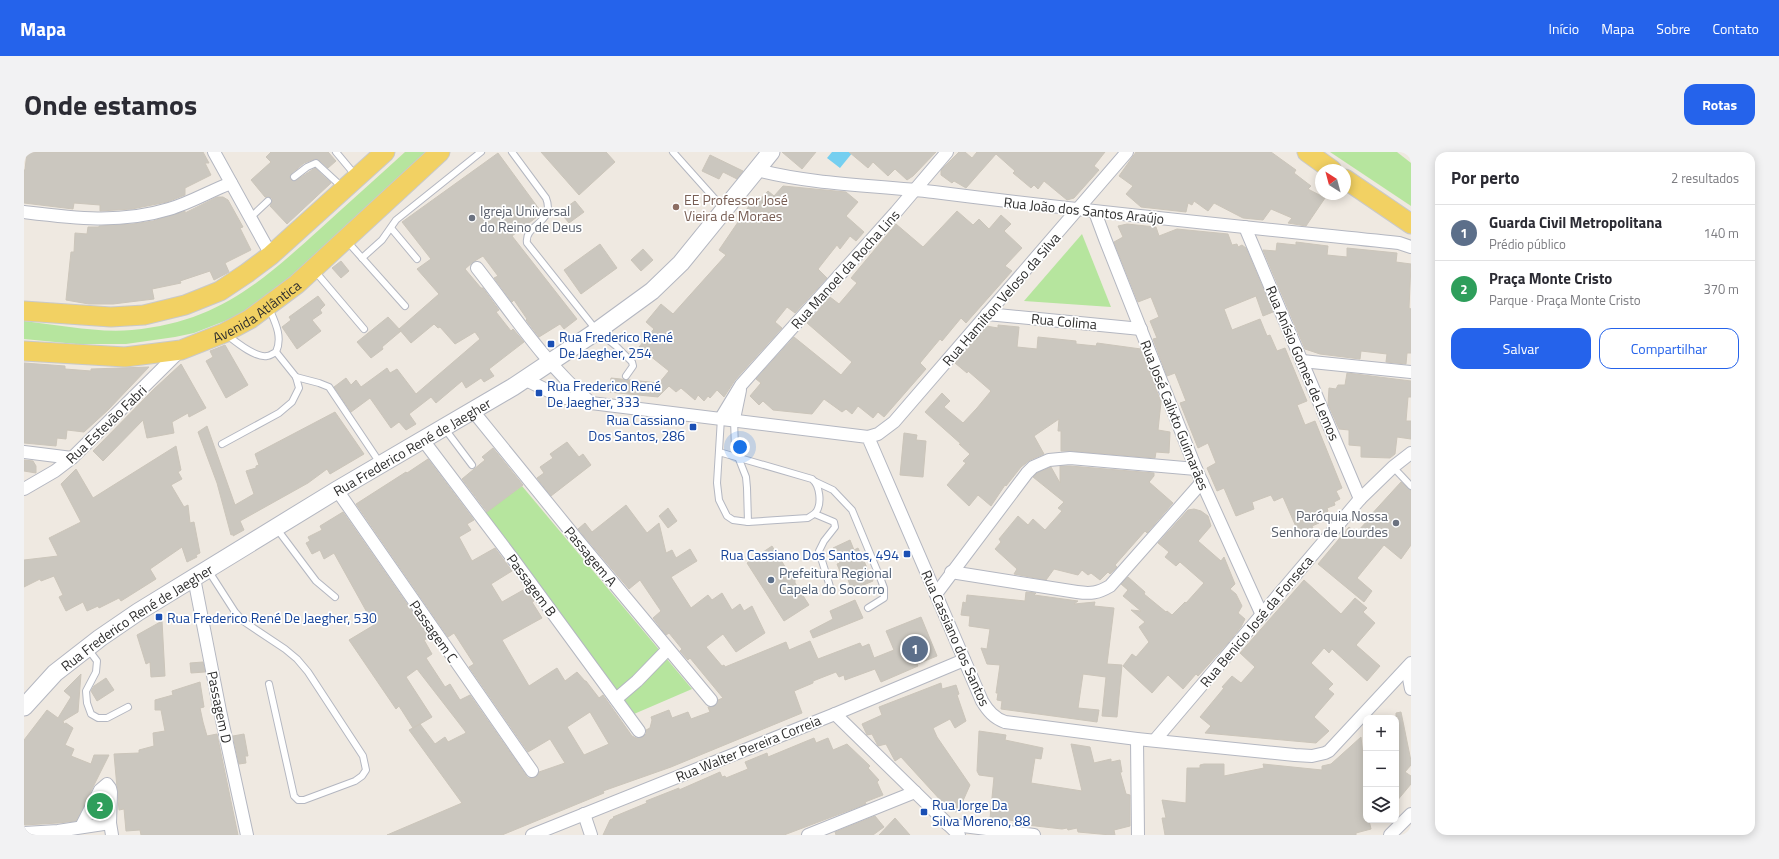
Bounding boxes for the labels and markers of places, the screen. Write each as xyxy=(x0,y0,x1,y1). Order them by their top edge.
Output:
place label: EE Professor José Vieira de Moraes xyxy=(684,189,788,226)
place label: Igreja Universal do Reino de Deus xyxy=(480,200,582,237)
marker: EE Professor José Vieira de Moraes xyxy=(671,202,681,212)
marker: Igreja Universal do Reino de Deus xyxy=(467,213,477,223)
place label: Rua Frederico René De Jaegher, 254 xyxy=(559,326,673,363)
marker: Rua Frederico René De Jaegher, 254 xyxy=(546,339,556,349)
place label: Rua Frederico René De Jaegher, 333 xyxy=(547,375,661,412)
marker: Rua Frederico René De Jaegher, 333 xyxy=(534,388,544,398)
place label: Rua Cassiano Dos Santos, 286 xyxy=(588,409,685,446)
marker: Rua Cassiano Dos Santos, 286 xyxy=(688,422,698,432)
place label: Paróquia Nossa Senhora de Lourdes xyxy=(1271,505,1388,542)
marker: Paróquia Nossa Senhora de Lourdes xyxy=(1391,518,1401,528)
place label: Rua Cassiano Dos Santos, 494 xyxy=(721,544,899,565)
marker: Rua Cassiano Dos Santos, 494 xyxy=(902,549,912,559)
place label: Prefeitura Regional Capela do Socorro xyxy=(779,562,892,599)
marker: Prefeitura Regional Capela do Socorro xyxy=(766,575,776,585)
place label: Rua Frederico René De Jaegher, 530 xyxy=(167,607,377,628)
marker: Rua Frederico René De Jaegher, 530 xyxy=(154,612,164,622)
pin: 1 xyxy=(902,634,928,664)
pin: 2 xyxy=(87,791,113,821)
place label: Rua Jorge Da Silva Moreno, 88 xyxy=(932,794,1030,831)
marker: Rua Jorge Da Silva Moreno, 88 xyxy=(919,807,929,817)

